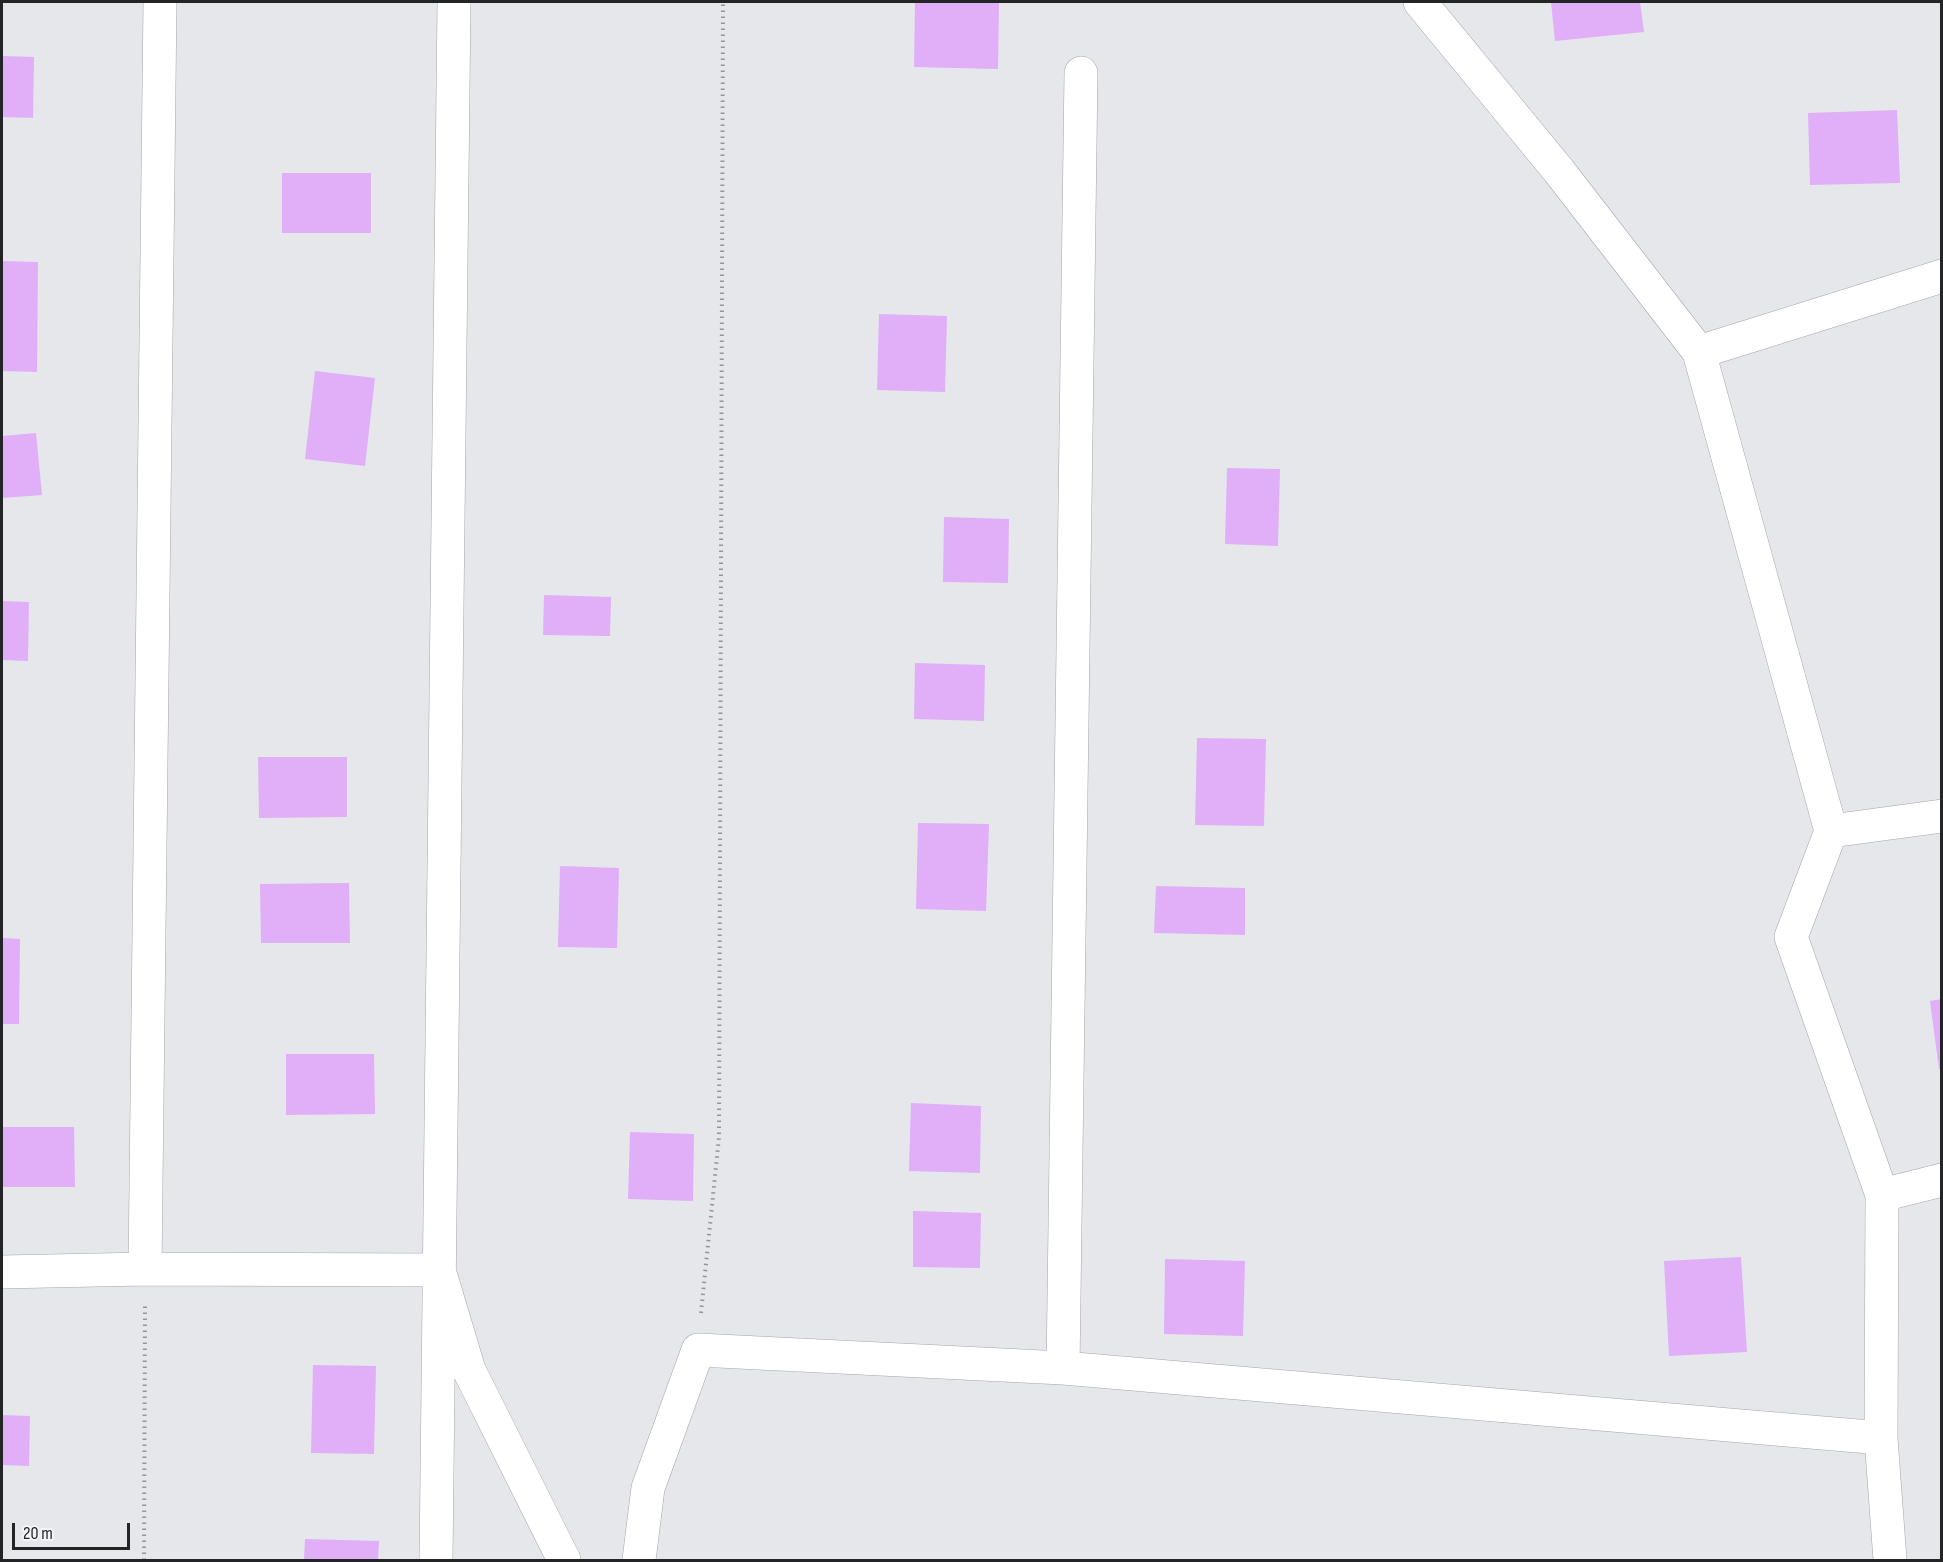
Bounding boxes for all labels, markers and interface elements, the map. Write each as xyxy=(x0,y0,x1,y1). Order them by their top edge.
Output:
scale bar xyxy=(15,1511,134,1549)
text: 20 m xyxy=(23,1523,53,1544)

